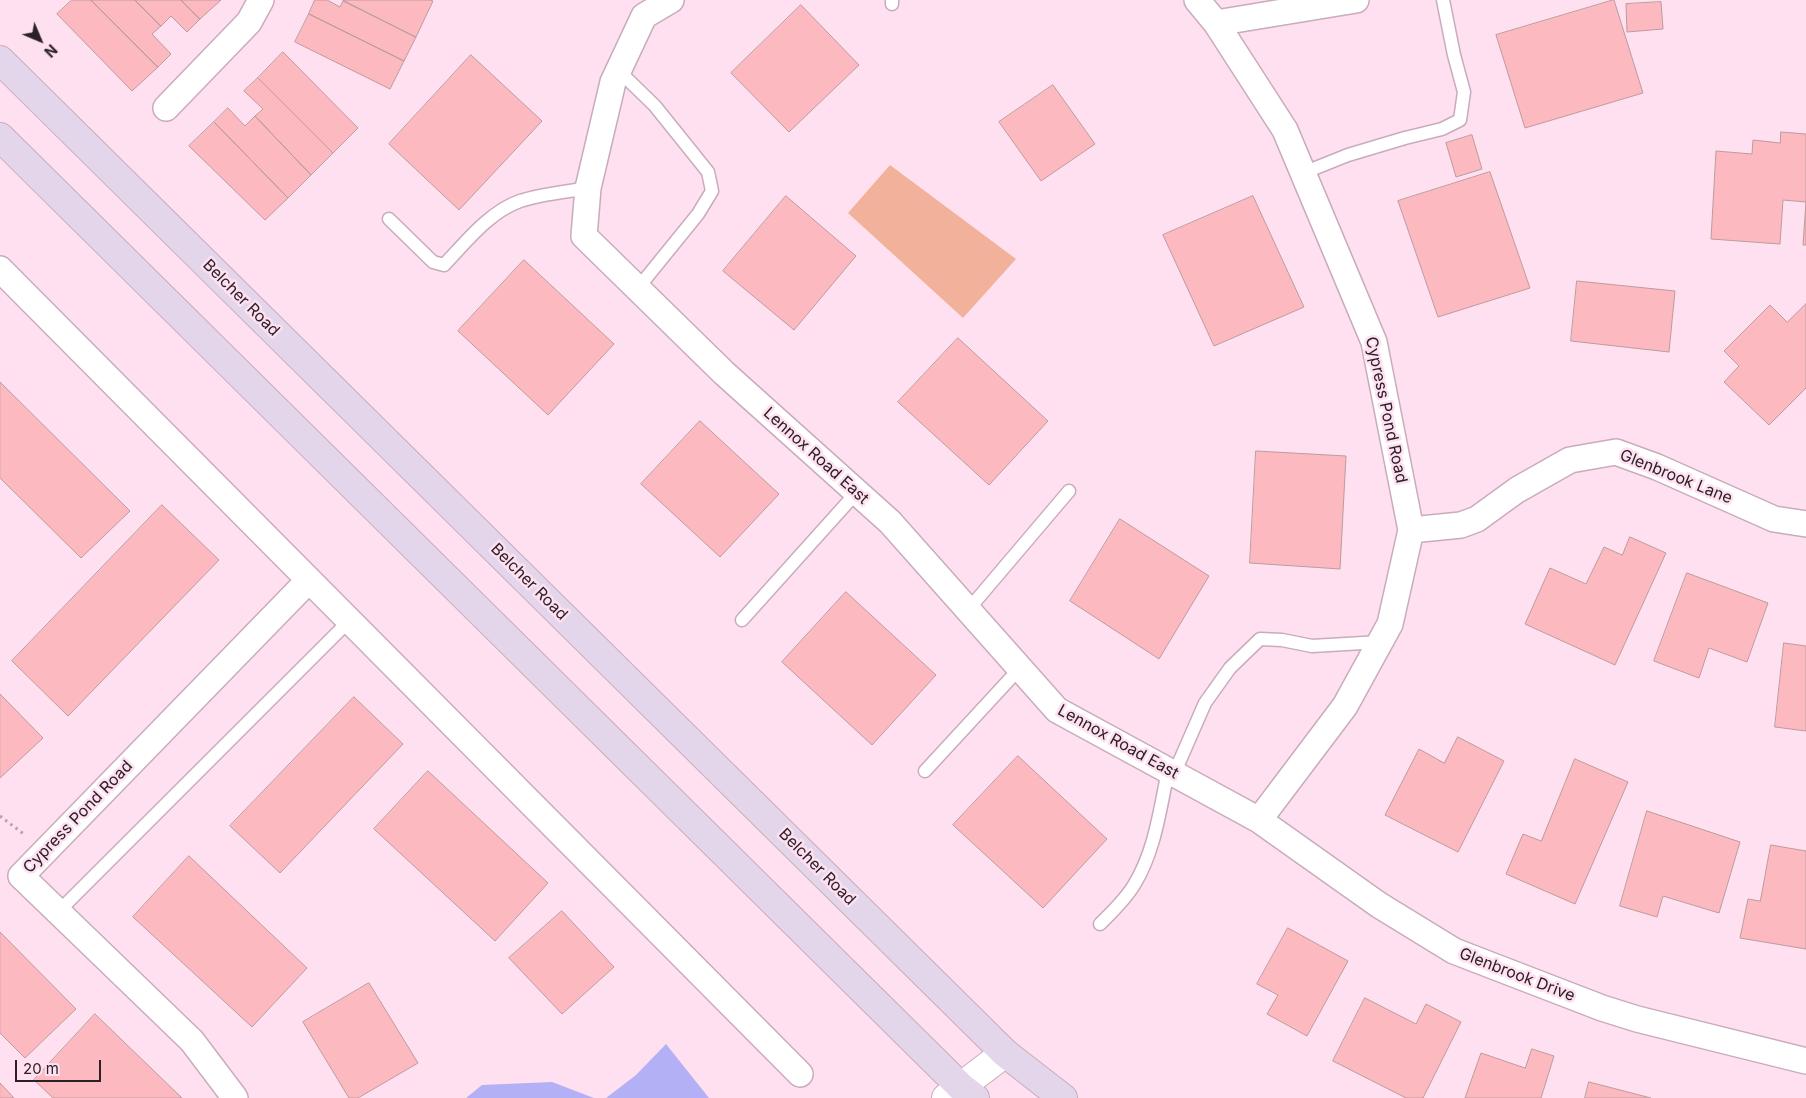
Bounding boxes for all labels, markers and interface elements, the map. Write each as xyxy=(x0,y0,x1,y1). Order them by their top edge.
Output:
north arrow xyxy=(15,15,65,65)
text: N xyxy=(41,41,61,61)
street label: Belcher Road xyxy=(199,256,283,340)
street label: Cypress Pond Road xyxy=(1361,335,1411,485)
street label: Lennox Road East xyxy=(759,404,873,508)
street label: Glenbrook Lane xyxy=(1617,446,1735,508)
street label: Belcher Road xyxy=(487,540,571,624)
street label: Lennox Road East xyxy=(1054,701,1182,783)
street label: Cypress Pond Road xyxy=(19,757,137,877)
street label: Belcher Road xyxy=(775,825,859,909)
street label: Glenbrook Drive xyxy=(1456,944,1578,1006)
scale bar xyxy=(18,1050,104,1082)
text: 20 m xyxy=(23,1059,59,1078)

